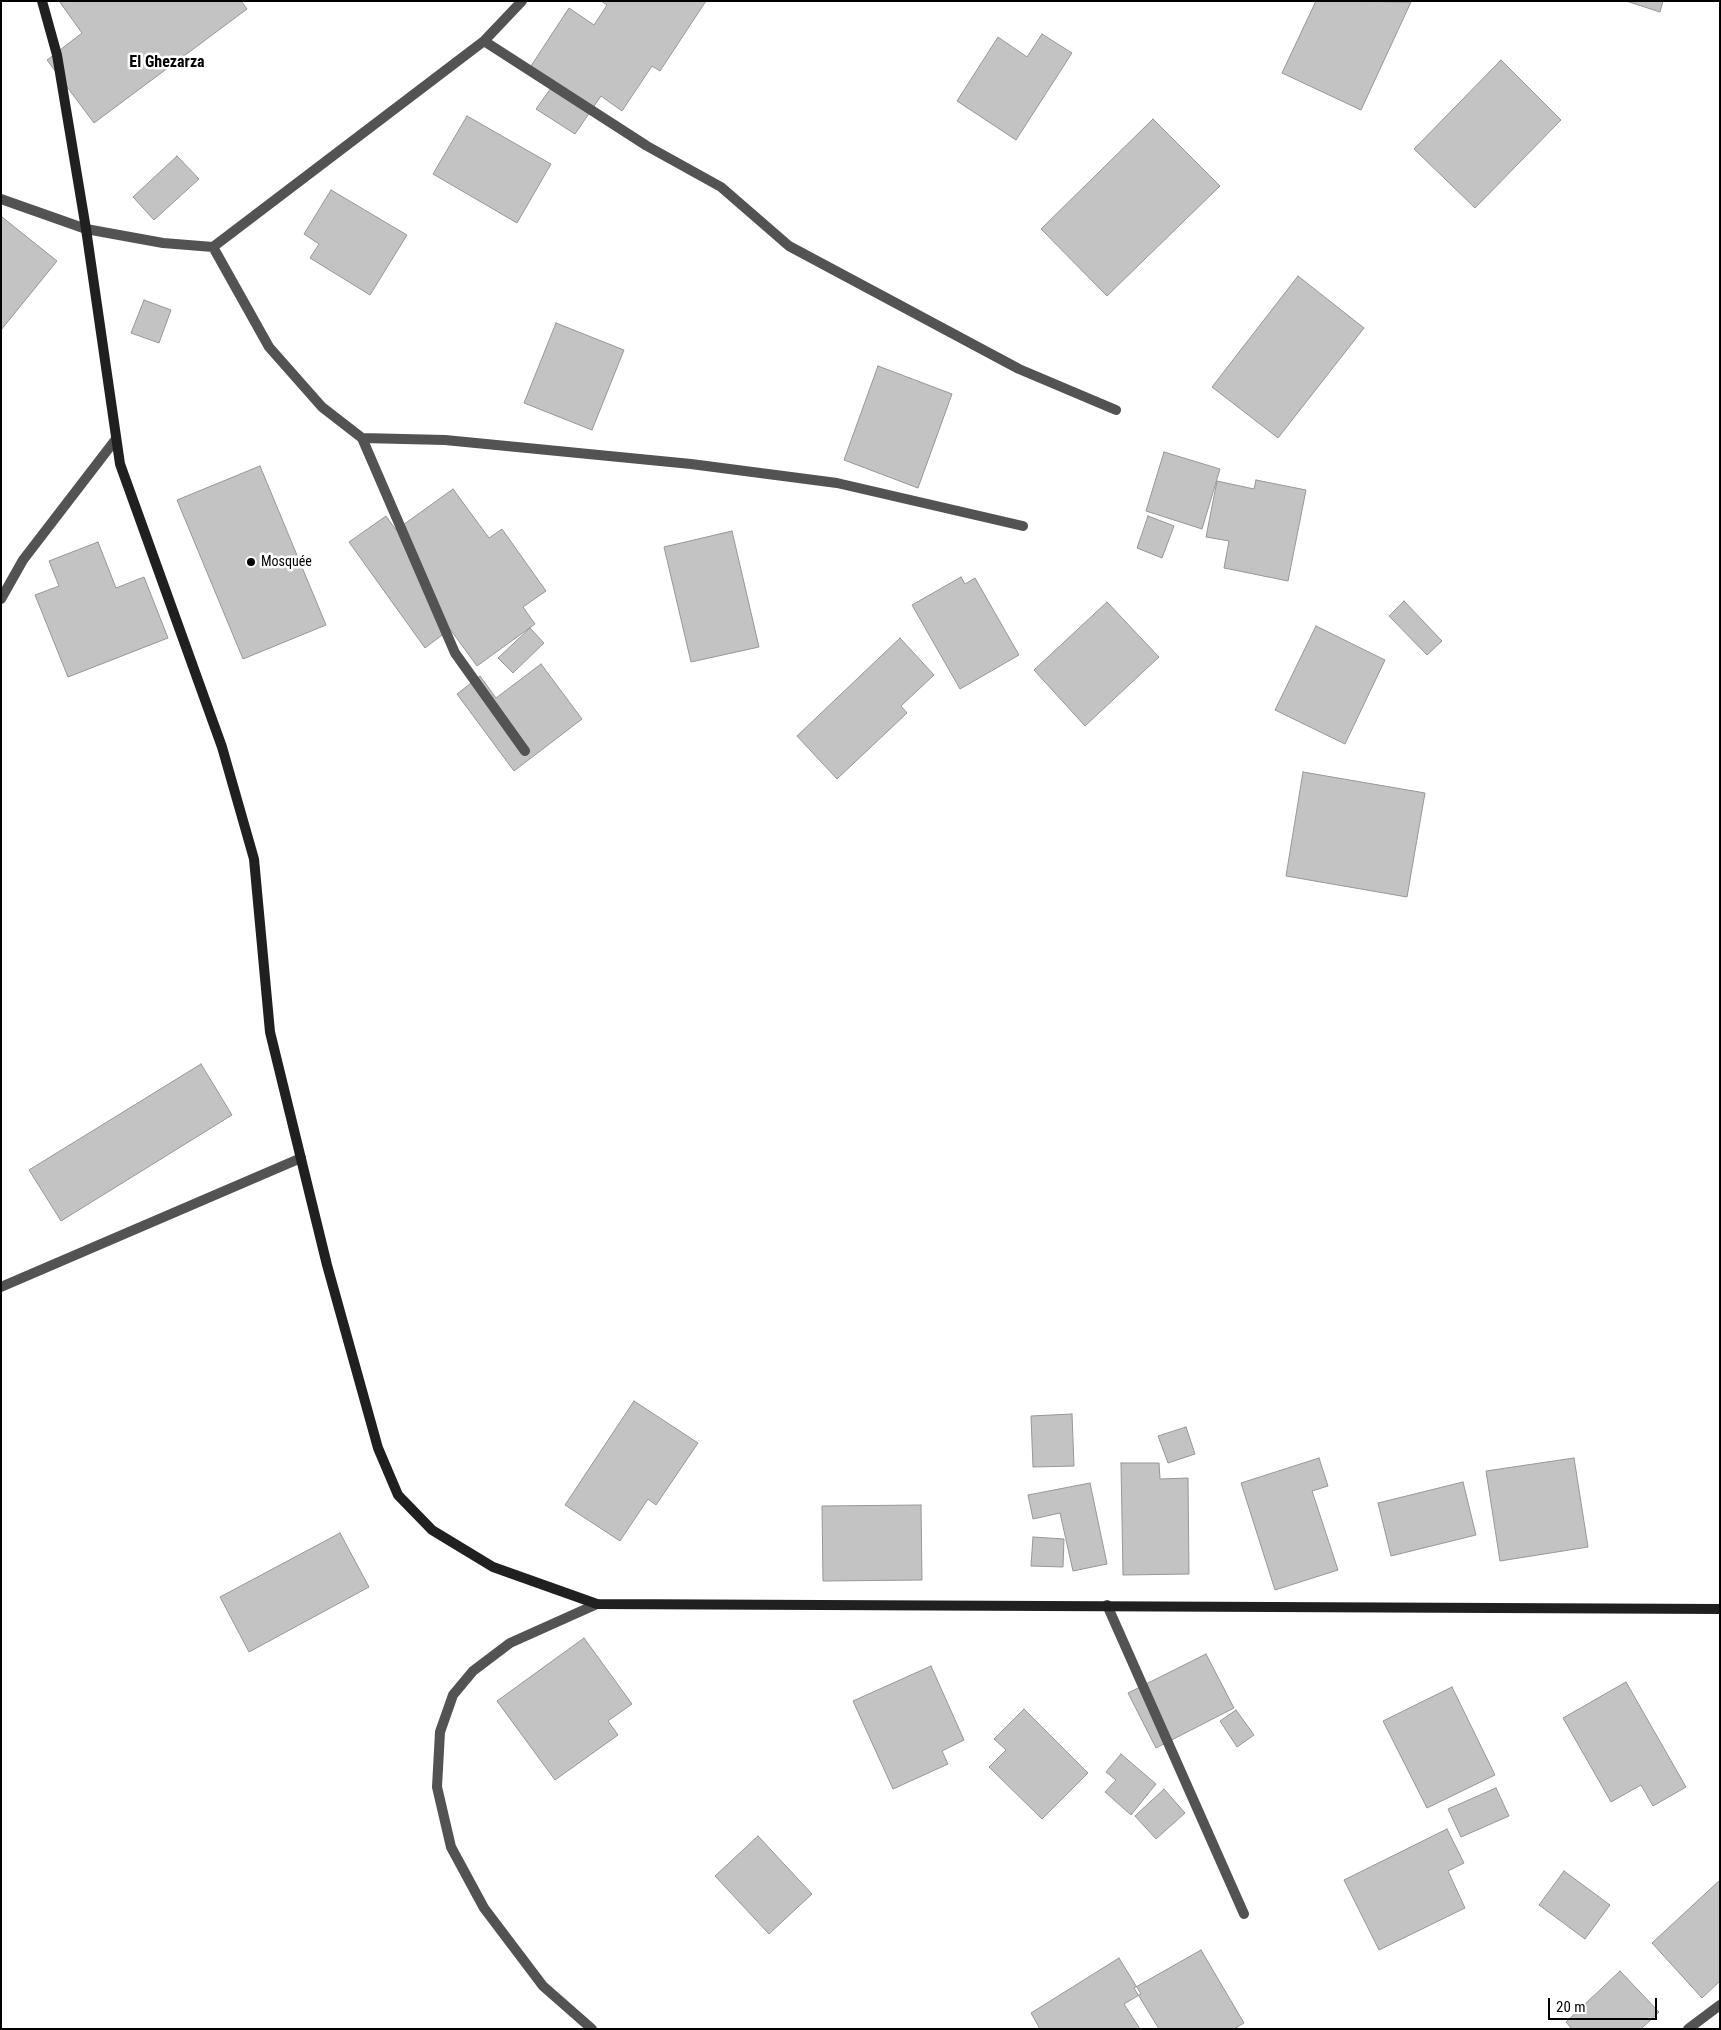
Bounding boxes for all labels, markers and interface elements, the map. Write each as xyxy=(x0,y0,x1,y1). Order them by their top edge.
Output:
district label: El Ghezarza xyxy=(129,53,205,73)
place label: Mosquée xyxy=(261,554,312,570)
marker: Mosquée xyxy=(245,556,257,568)
scale bar xyxy=(1551,1988,1660,2020)
text: 20 m xyxy=(1556,1998,1586,2016)

